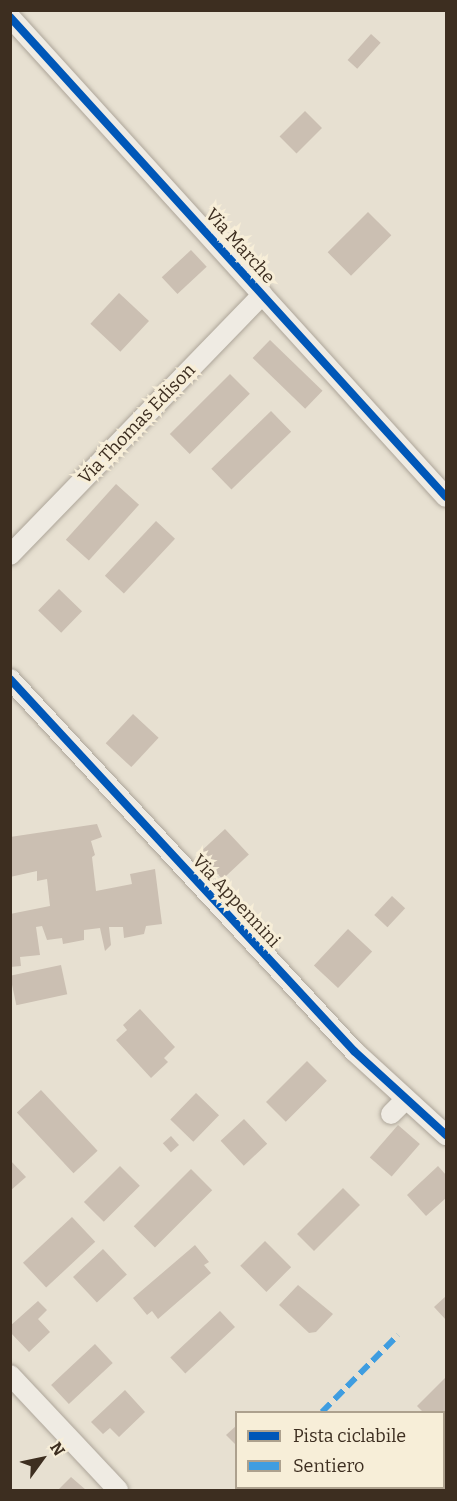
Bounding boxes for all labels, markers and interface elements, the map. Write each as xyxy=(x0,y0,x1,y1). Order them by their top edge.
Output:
street label: Via Marche xyxy=(201,204,279,288)
street label: Via Thomas Edison xyxy=(74,359,200,489)
street label: Via Appennini xyxy=(188,850,284,952)
legend xyxy=(235,1411,445,1489)
text: Pista ciclabile xyxy=(293,1425,406,1447)
north arrow xyxy=(12,1429,72,1489)
text: N xyxy=(46,1439,69,1459)
text: Sentiero xyxy=(293,1455,364,1477)

